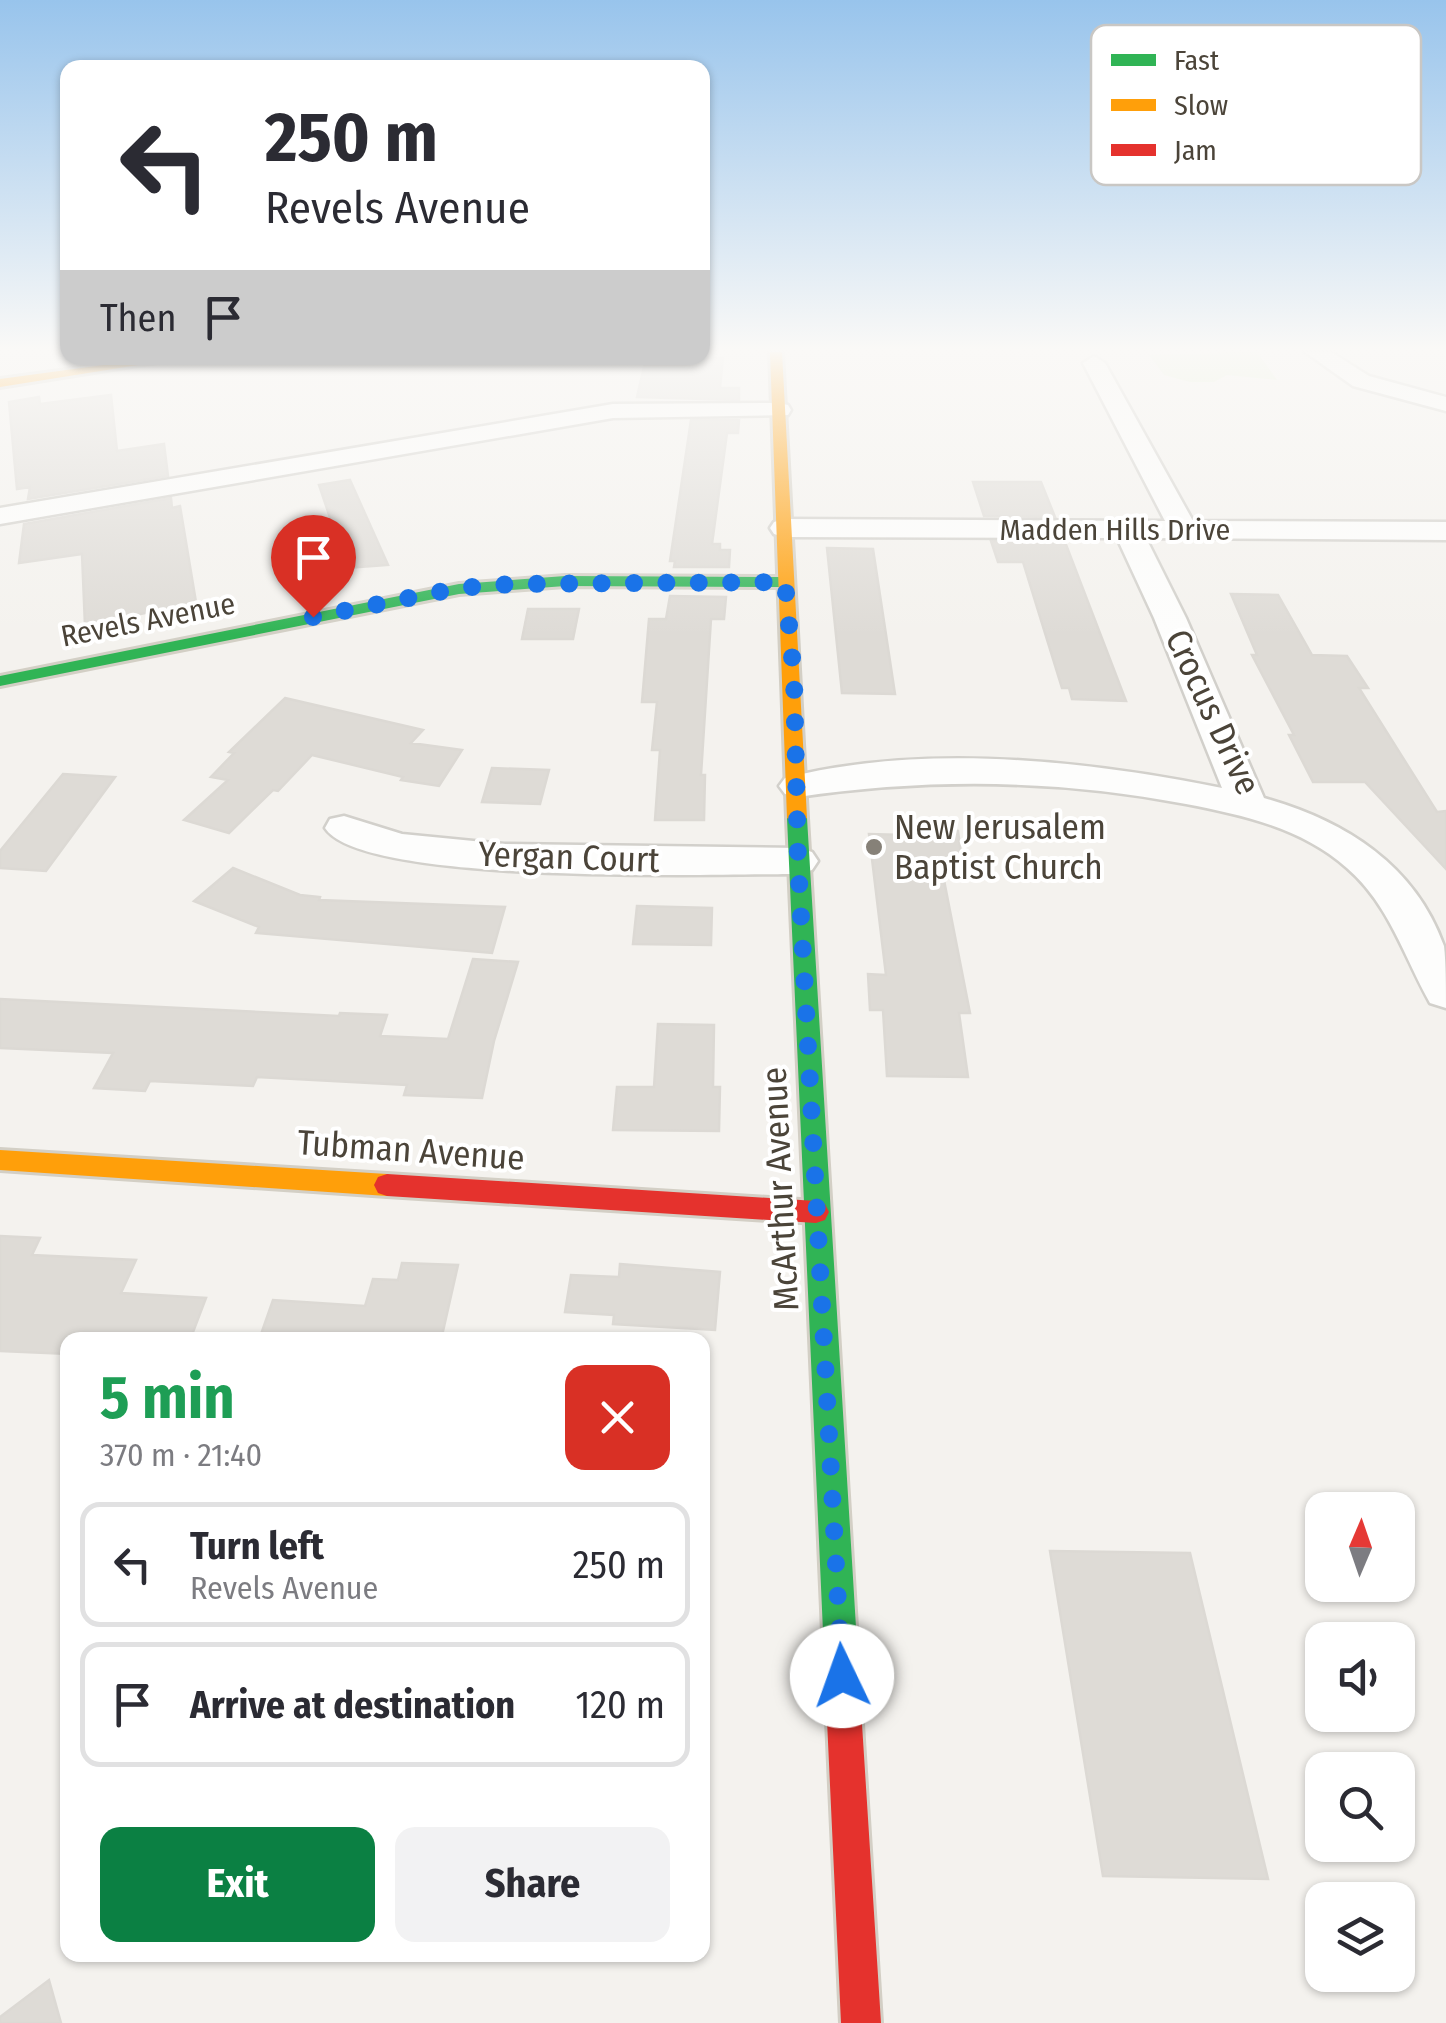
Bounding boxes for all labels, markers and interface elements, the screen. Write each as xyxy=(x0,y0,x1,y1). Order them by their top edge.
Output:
legend xyxy=(1091,25,1421,185)
text: Fast xyxy=(1174,44,1220,77)
text: Slow xyxy=(1174,89,1228,122)
text: 250 m xyxy=(265,96,438,180)
icon: left xyxy=(100,100,230,230)
text: Jam xyxy=(1174,134,1217,167)
text: Revels Avenue xyxy=(265,181,530,235)
icon: arrive xyxy=(196,290,251,345)
text: Then xyxy=(100,295,176,341)
street label: Madden Hills Drive xyxy=(1000,512,1230,548)
pin xyxy=(271,515,356,618)
icon: arrive xyxy=(286,530,341,585)
street label: Revels Avenue xyxy=(58,585,238,655)
street label: Crocus Drive xyxy=(1157,623,1269,801)
place label: New Jerusalem Baptist Church xyxy=(894,806,1106,888)
street label: Yergan Court xyxy=(478,833,661,881)
marker: New Jerusalem Baptist Church xyxy=(863,836,885,858)
street label: McArthur Avenue xyxy=(753,1066,807,1312)
street label: Tubman Avenue xyxy=(296,1121,526,1179)
text: 5 min xyxy=(100,1362,235,1434)
button: close xyxy=(565,1365,670,1470)
text: 370 m · 21:40 xyxy=(100,1436,262,1474)
north arrow xyxy=(1305,1492,1415,1602)
map controls xyxy=(1305,1492,1415,1992)
text: Turn left xyxy=(190,1523,324,1569)
icon: left xyxy=(105,1537,160,1592)
text: 250 m xyxy=(573,1542,665,1588)
text: Revels Avenue xyxy=(190,1569,378,1607)
button: sound xyxy=(1305,1622,1415,1732)
position arrow xyxy=(790,1624,894,1728)
icon: arrive xyxy=(105,1677,160,1732)
text: Arrive at destination xyxy=(190,1682,515,1728)
text: 120 m xyxy=(575,1682,665,1728)
button: search xyxy=(1305,1752,1415,1862)
button: Exit xyxy=(100,1827,375,1942)
button: Share xyxy=(395,1827,670,1942)
button: layers xyxy=(1305,1882,1415,1992)

